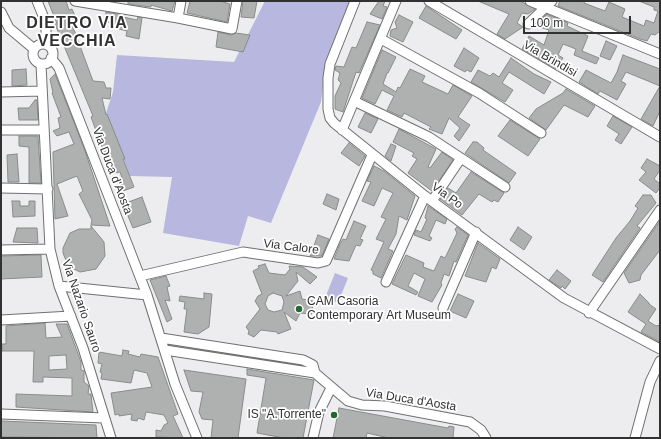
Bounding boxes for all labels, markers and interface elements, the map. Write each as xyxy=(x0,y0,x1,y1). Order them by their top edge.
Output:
scale bar xyxy=(525,8,633,34)
district label: DIETRO VIA VECCHIA xyxy=(26,14,128,52)
text: 100 m xyxy=(530,16,563,30)
street label: Via Brindisi xyxy=(521,38,579,80)
street label: Via Duca d'Aosta xyxy=(89,126,135,216)
street label: Via Po xyxy=(429,180,465,212)
street label: Via Calore xyxy=(262,236,320,258)
street label: Via Nazario Sauro xyxy=(58,258,104,354)
place label: CAM Casoria Contemporary Art Museum xyxy=(307,295,451,323)
marker: CAM Casoria Contemporary Art Museum xyxy=(294,304,304,314)
street label: Via Duca d'Aosta xyxy=(365,386,457,414)
place label: IS "A.Torrente" xyxy=(247,408,326,422)
marker: IS "A.Torrente" xyxy=(329,410,339,420)

